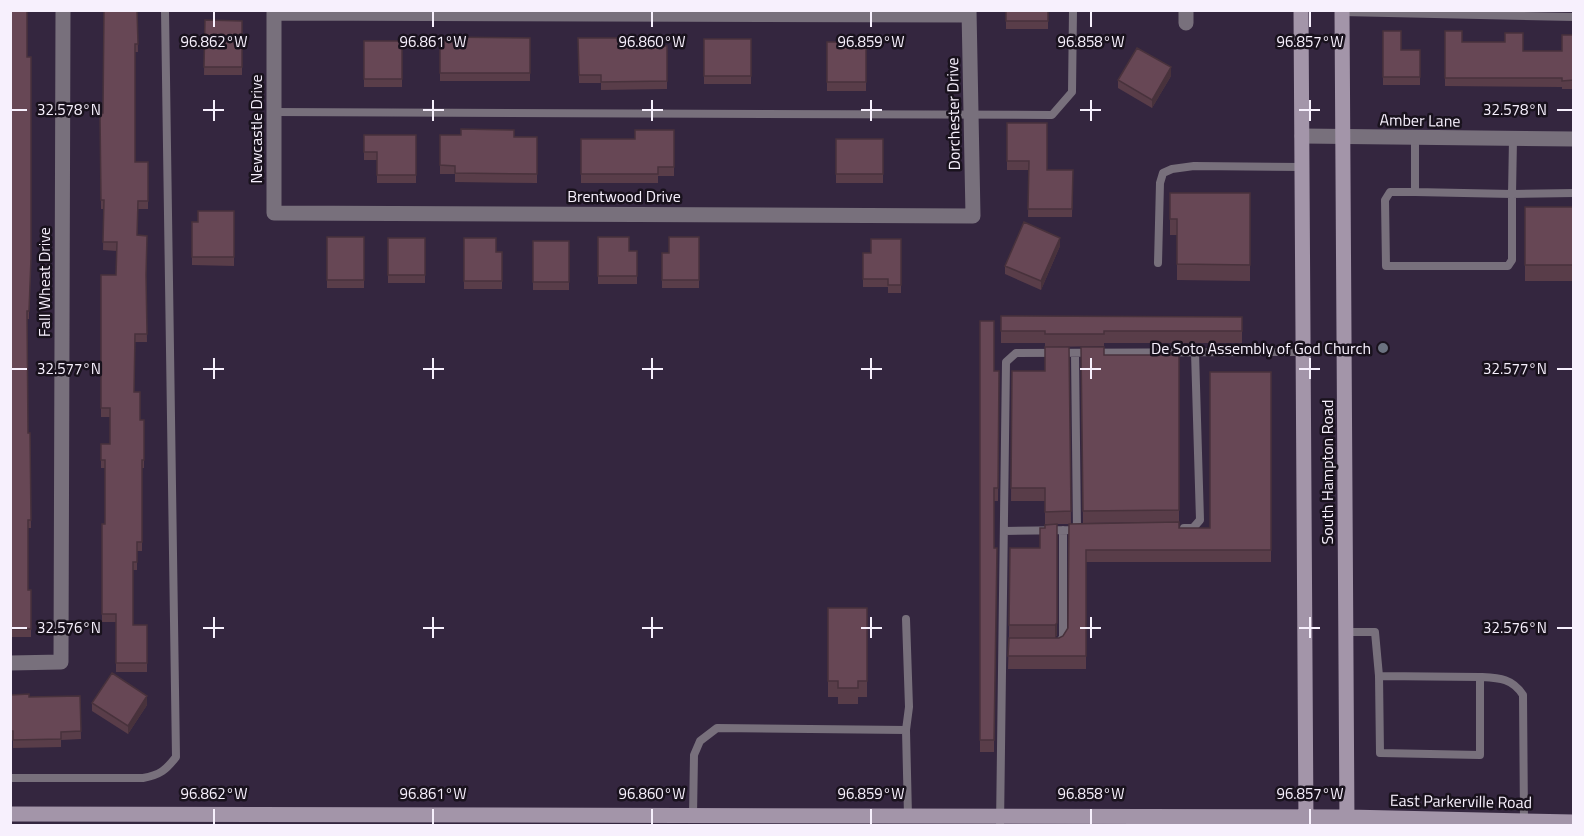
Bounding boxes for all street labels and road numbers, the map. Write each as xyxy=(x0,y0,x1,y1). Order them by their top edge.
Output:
street label: Dorchester Drive xyxy=(940,57,966,171)
street label: Newcastle Drive xyxy=(244,74,268,184)
street label: Amber Lane xyxy=(1379,107,1461,133)
street label: Brentwood Drive xyxy=(567,184,681,208)
street label: Fall Wheat Drive xyxy=(32,227,56,337)
street label: South Hampton Road xyxy=(1315,400,1339,544)
street label: East Parkerville Road xyxy=(1390,788,1532,814)

